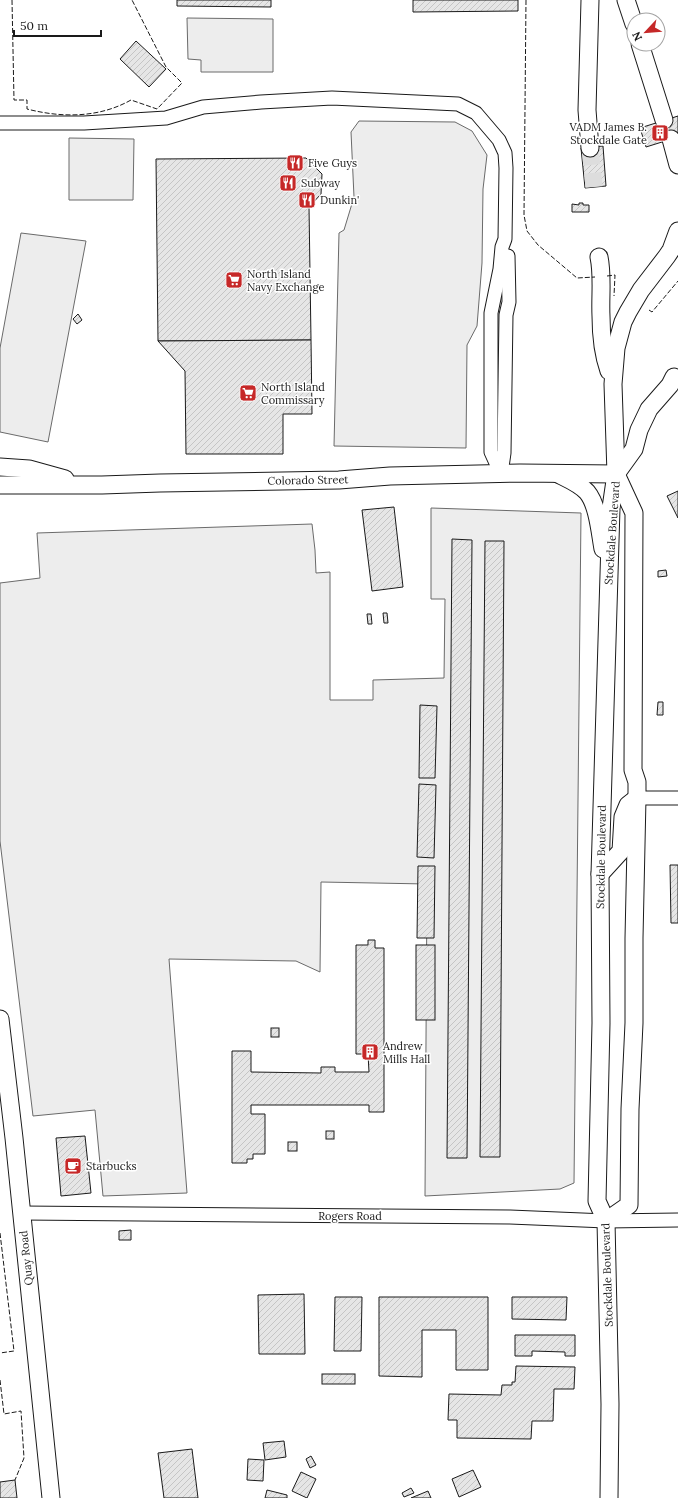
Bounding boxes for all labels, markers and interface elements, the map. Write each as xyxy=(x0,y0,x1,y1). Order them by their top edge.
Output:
scale bar xyxy=(14,12,101,38)
north arrow xyxy=(626,12,666,52)
text: 50 m xyxy=(20,18,48,33)
text: N xyxy=(629,29,645,43)
place label: VADM James B. Stockdale Gate xyxy=(568,120,647,147)
building icon: VADM James B. Stockdale Gate xyxy=(650,123,670,143)
restaurant icon: Five Guys xyxy=(285,153,305,173)
place label: Five Guys xyxy=(308,156,357,170)
restaurant icon: Subway xyxy=(278,173,298,193)
place label: Subway xyxy=(301,176,340,190)
restaurant icon: Dunkin' xyxy=(297,190,317,210)
place label: Dunkin' xyxy=(320,193,359,207)
place label: North Island Navy Exchange xyxy=(247,267,325,294)
supermarket icon: North Island Navy Exchange xyxy=(224,270,244,290)
place label: North Island Commissary xyxy=(261,380,325,407)
supermarket icon: North Island Commissary xyxy=(238,383,258,403)
street label: Colorado Street xyxy=(267,472,349,488)
street label: Stockdale Boulevard xyxy=(601,480,623,585)
street label: Stockdale Boulevard xyxy=(593,805,609,909)
place label: Andrew Mills Hall xyxy=(382,1039,430,1066)
building icon: Andrew Mills Hall xyxy=(360,1042,380,1062)
cafe icon: Starbucks xyxy=(63,1156,83,1176)
place label: Starbucks xyxy=(86,1159,137,1173)
street label: Rogers Road xyxy=(318,1209,382,1223)
street label: Stockdale Boulevard xyxy=(598,1222,616,1327)
street label: Quay Road xyxy=(16,1229,36,1286)

